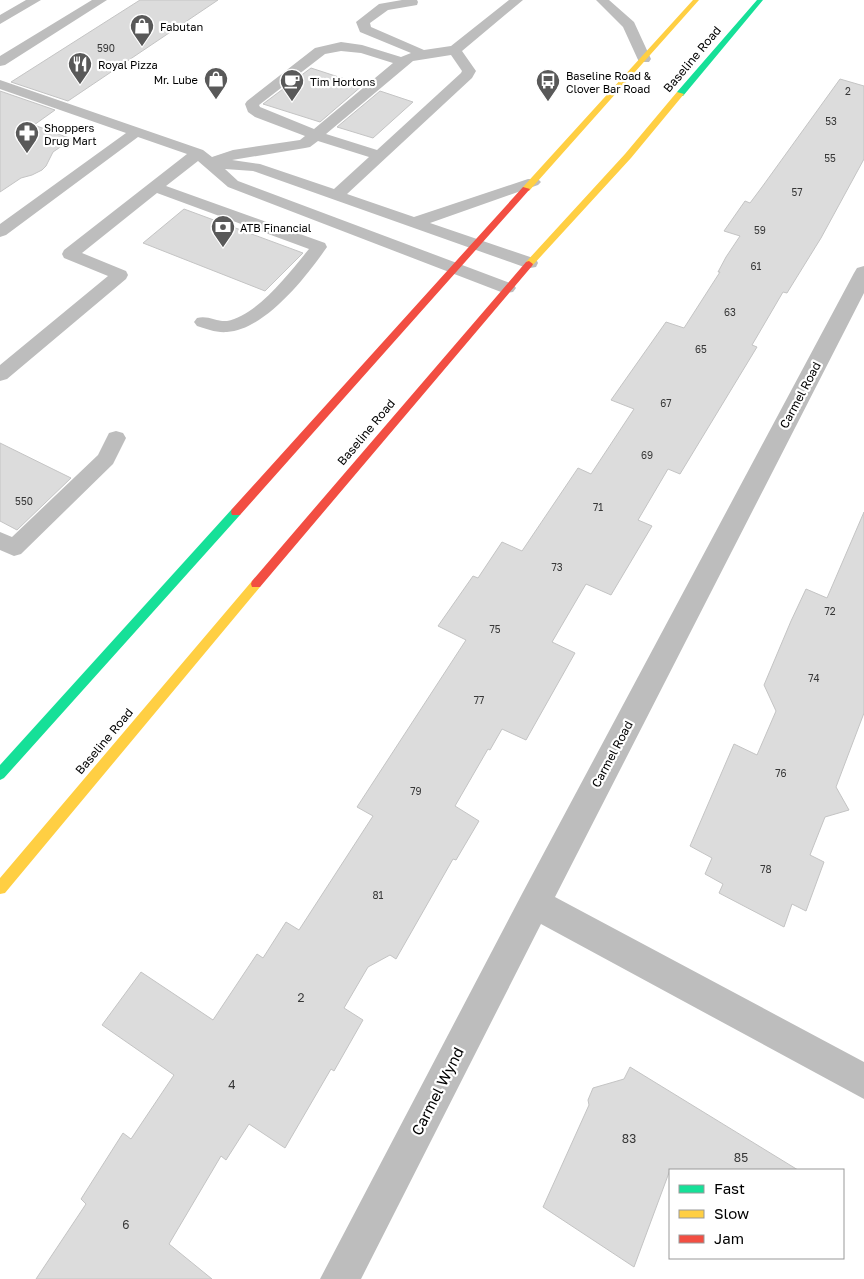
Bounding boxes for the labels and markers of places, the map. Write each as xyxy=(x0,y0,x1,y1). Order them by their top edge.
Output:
shop icon: Fabutan xyxy=(129,13,155,47)
place label: Fabutan xyxy=(160,20,203,33)
restaurant icon: Royal Pizza xyxy=(67,51,93,85)
place label: Royal Pizza xyxy=(98,58,158,71)
shop icon: Mr. Lube xyxy=(203,66,229,100)
cafe icon: Tim Hortons xyxy=(279,68,305,102)
bus stop icon: Baseline Road & Clover Bar Road xyxy=(535,68,561,102)
place label: Baseline Road & Clover Bar Road xyxy=(566,69,652,95)
place label: Mr. Lube xyxy=(154,73,198,86)
place label: Tim Hortons xyxy=(310,75,375,88)
pharmacy icon: Shoppers Drug Mart xyxy=(14,120,40,154)
place label: Shoppers Drug Mart xyxy=(44,121,97,147)
bank icon: ATB Financial xyxy=(210,214,236,248)
place label: ATB Financial xyxy=(240,221,312,234)

